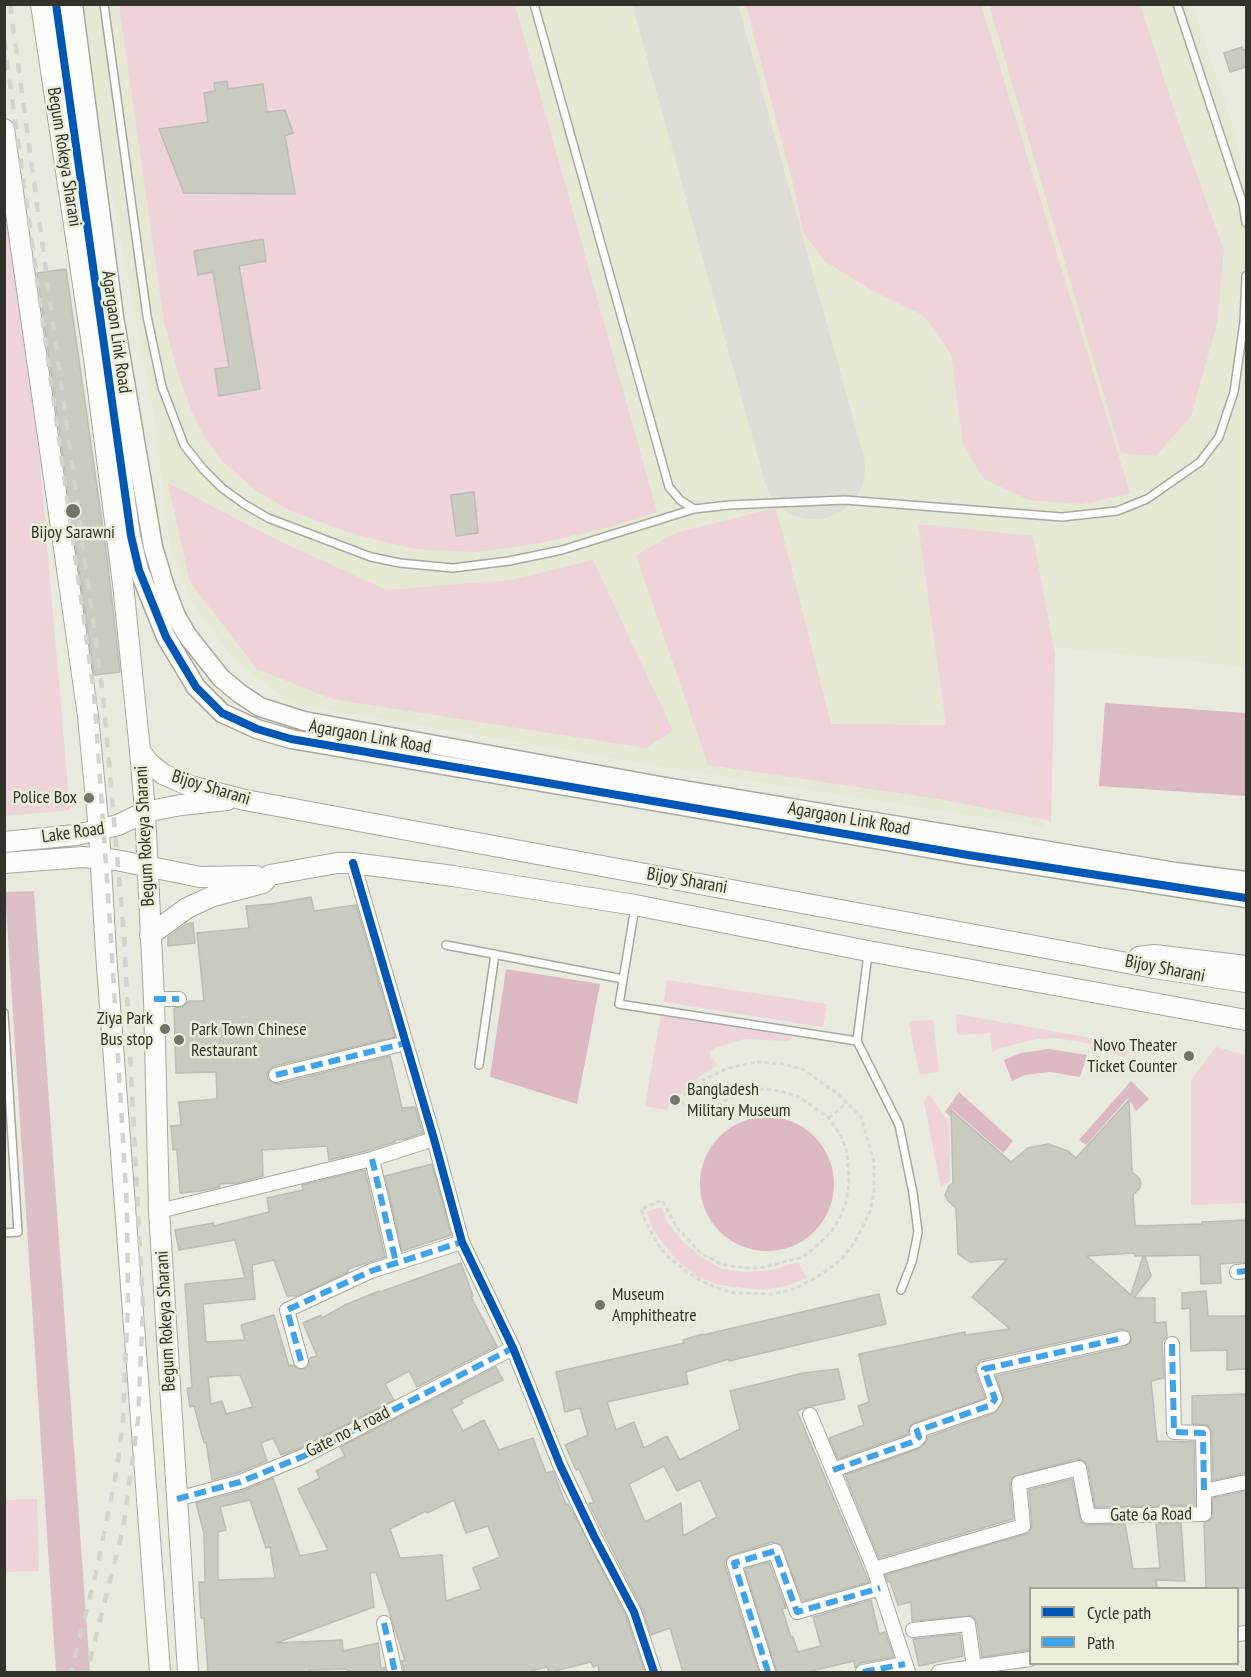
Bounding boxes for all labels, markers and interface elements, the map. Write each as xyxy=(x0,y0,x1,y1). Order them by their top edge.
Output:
street label: Begum Rokeya Sharani xyxy=(42,86,86,228)
street label: Agargaon Link Road xyxy=(97,269,135,395)
marker: Bijoy Sarawni xyxy=(64,502,82,520)
place label: Bijoy Sarawni xyxy=(31,522,115,544)
street label: Agargaon Link Road xyxy=(307,716,433,758)
street label: Begum Rokeya Sharani xyxy=(131,765,159,907)
street label: Bijoy Sharani xyxy=(169,766,253,810)
place label: Police Box xyxy=(13,787,77,809)
marker: Police Box xyxy=(82,791,96,805)
street label: Agargaon Link Road xyxy=(786,798,912,840)
street label: Lake Road xyxy=(40,818,106,848)
street label: Bijoy Sharani xyxy=(645,863,729,899)
street label: Bijoy Sharani xyxy=(1123,951,1207,987)
place label: Ziya Park Bus stop xyxy=(97,1008,153,1050)
place label: Park Town Chinese Restaurant xyxy=(191,1019,307,1062)
marker: Ziya Park Bus stop xyxy=(158,1022,172,1036)
marker: Park Town Chinese Restaurant xyxy=(172,1033,186,1047)
place label: Novo Theater Ticket Counter xyxy=(1087,1035,1177,1078)
marker: Novo Theater Ticket Counter xyxy=(1182,1049,1196,1063)
place label: Bangladesh Military Museum xyxy=(687,1079,790,1122)
marker: Bangladesh Military Museum xyxy=(668,1093,682,1107)
street label: Begum Rokeya Sharani xyxy=(152,1250,180,1392)
place label: Museum Amphitheatre xyxy=(612,1284,697,1326)
marker: Museum Amphitheatre xyxy=(593,1298,607,1312)
street label: Gate no 4 road xyxy=(302,1402,394,1462)
street label: Gate 6a Road xyxy=(1110,1503,1192,1527)
legend xyxy=(1029,1587,1239,1665)
text: Cycle path xyxy=(1087,1601,1151,1624)
text: Path xyxy=(1087,1631,1115,1654)

